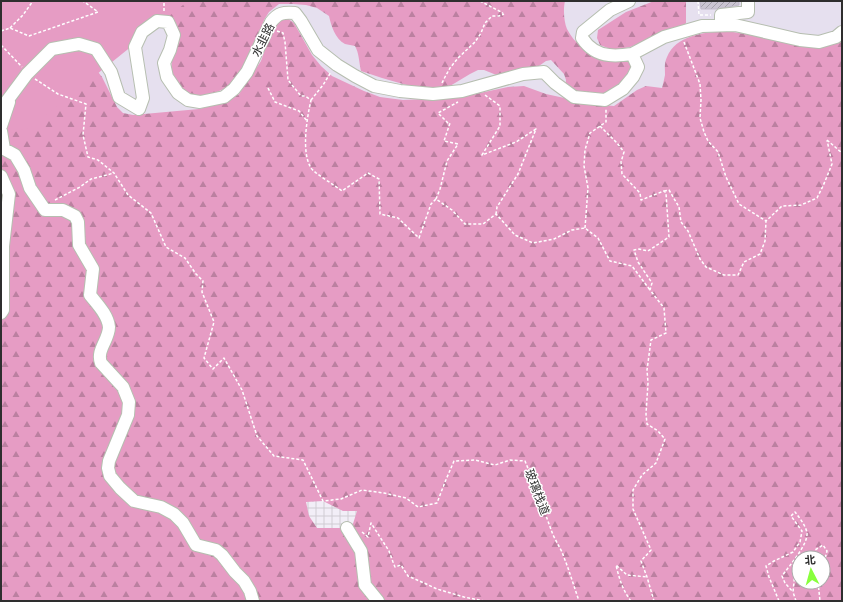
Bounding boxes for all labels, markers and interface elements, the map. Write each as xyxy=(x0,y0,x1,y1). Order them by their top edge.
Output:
street label: 水韭路 xyxy=(249,21,277,59)
street label: 玻璃栈道 xyxy=(522,467,552,517)
north arrow xyxy=(791,550,831,590)
text: 北 xyxy=(804,554,816,568)

